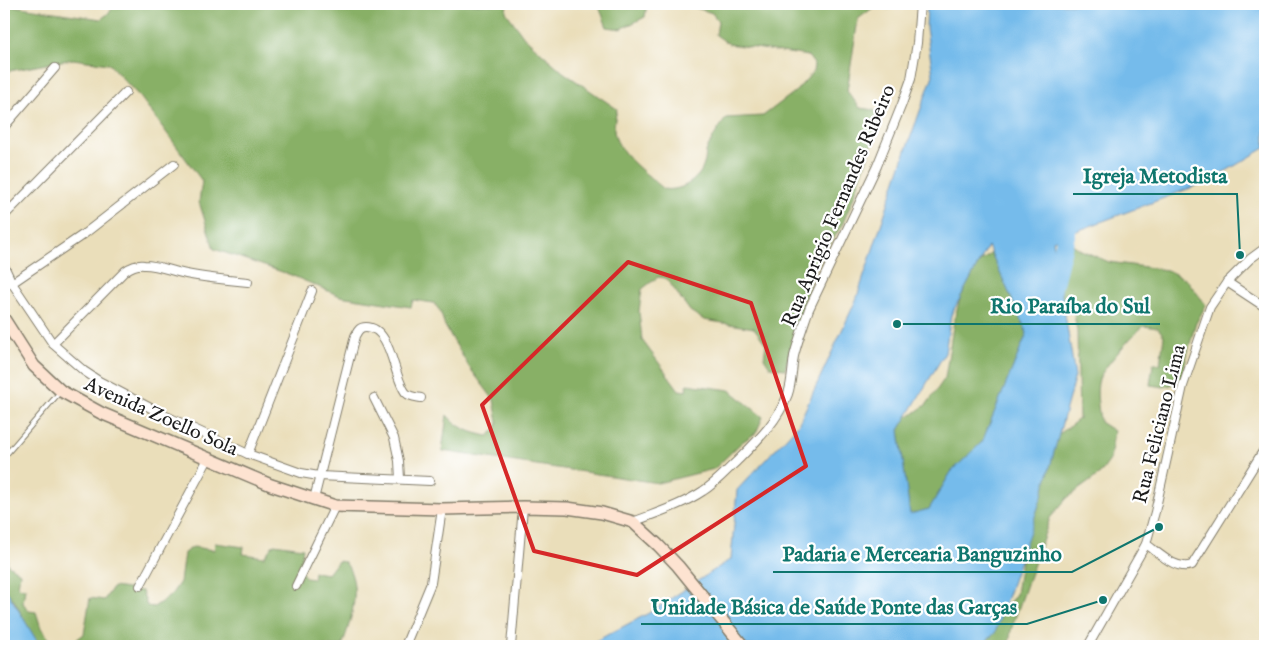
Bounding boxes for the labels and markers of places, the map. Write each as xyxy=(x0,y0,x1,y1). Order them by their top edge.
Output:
callout: Igreja Metodista xyxy=(1073,158,1237,194)
callout: Rio Paraíba do Sul xyxy=(980,288,1160,324)
callout: Padaria e Mercearia Banguzinho xyxy=(773,536,1072,572)
callout: Unidade Básica de Saúde Ponte das Garças xyxy=(641,588,1027,624)

